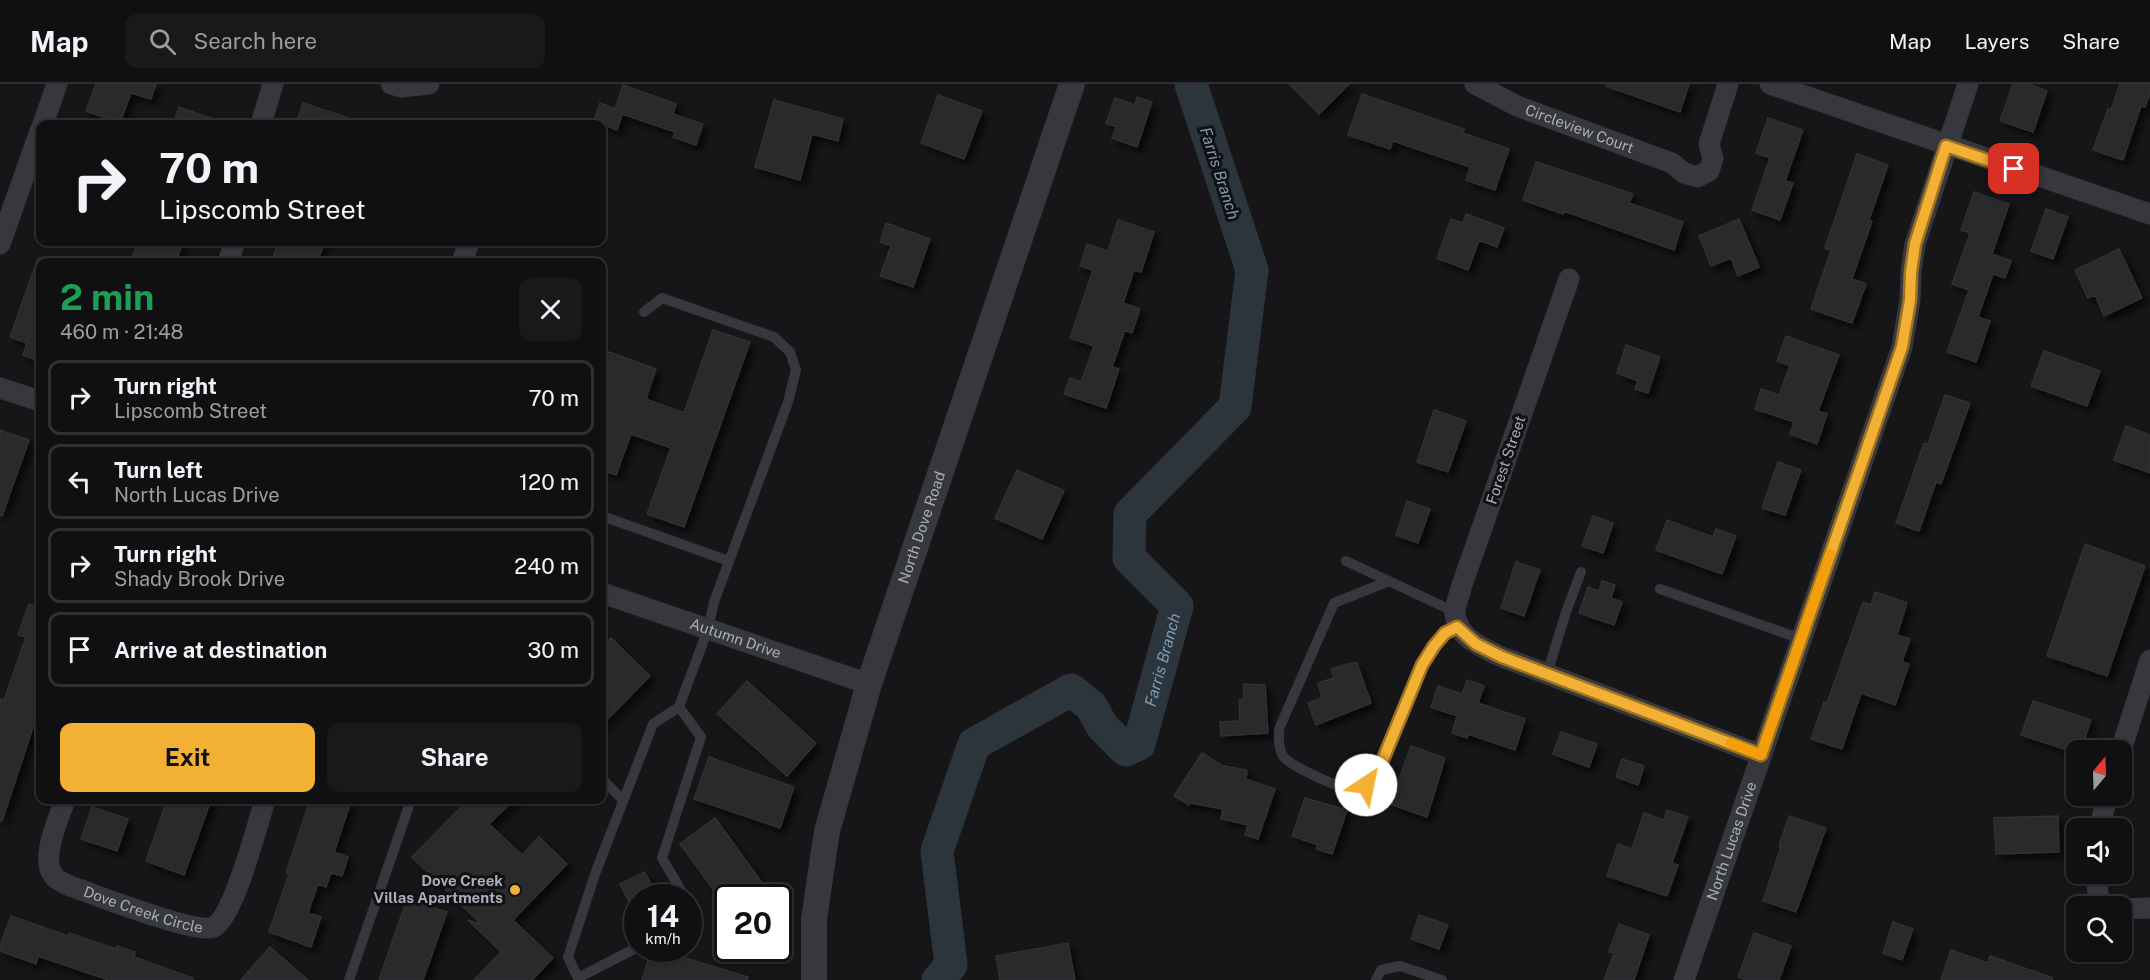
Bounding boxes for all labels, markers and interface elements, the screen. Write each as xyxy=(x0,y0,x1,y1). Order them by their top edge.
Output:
search box xyxy=(125,14,545,68)
text: Map xyxy=(30,25,89,58)
icon: search xyxy=(146,25,179,58)
text: Search here xyxy=(194,28,317,54)
text: Map xyxy=(1889,29,1932,54)
text: Layers xyxy=(1965,29,2029,54)
text: Share xyxy=(2062,29,2120,54)
street label: Circleview Court xyxy=(1523,101,1637,156)
water label: Farris Branch xyxy=(1196,125,1243,222)
text: 70 m xyxy=(159,143,259,192)
pin xyxy=(1988,143,2039,194)
icon: right xyxy=(60,144,138,222)
icon: arrive xyxy=(1997,152,2030,185)
text: Lipscomb Street xyxy=(159,193,366,225)
text: 2 min xyxy=(60,276,154,318)
button: close xyxy=(519,278,582,341)
text: 460 m · 21:48 xyxy=(60,320,183,344)
text: Turn right xyxy=(114,373,217,399)
icon: right xyxy=(63,381,96,414)
text: 70 m xyxy=(528,385,579,411)
text: Lipscomb Street xyxy=(114,399,267,423)
street label: Forest Street xyxy=(1483,413,1529,506)
text: Turn left xyxy=(114,457,203,483)
icon: left xyxy=(63,465,96,498)
text: 120 m xyxy=(519,469,579,495)
street label: North Dove Road xyxy=(895,469,948,586)
text: North Lucas Drive xyxy=(114,483,280,507)
text: Turn right xyxy=(114,541,217,567)
icon: right xyxy=(63,549,96,582)
text: 240 m xyxy=(514,553,579,579)
text: Shady Brook Drive xyxy=(114,567,285,591)
water label: Farris Branch xyxy=(1141,611,1185,709)
street label: Autumn Drive xyxy=(688,615,783,661)
icon: arrive xyxy=(63,633,96,666)
text: Arrive at destination xyxy=(114,637,327,663)
text: 30 m xyxy=(527,637,579,663)
button: Exit xyxy=(60,723,315,792)
button: Share xyxy=(327,723,582,792)
north arrow xyxy=(2066,740,2132,806)
map controls xyxy=(2066,740,2132,962)
position arrow xyxy=(1334,753,1398,817)
street label: North Lucas Drive xyxy=(1703,779,1760,902)
button: sound xyxy=(2066,818,2132,884)
place label: Dove Creek Villas Apartments xyxy=(374,872,503,906)
street label: Dove Creek Circle xyxy=(81,883,204,936)
marker: Dove Creek Villas Apartments xyxy=(508,883,522,897)
speed limit sign: 20 xyxy=(714,884,792,962)
button: search xyxy=(2066,896,2132,962)
text: 14 xyxy=(647,898,679,934)
text: km/h xyxy=(645,930,681,947)

